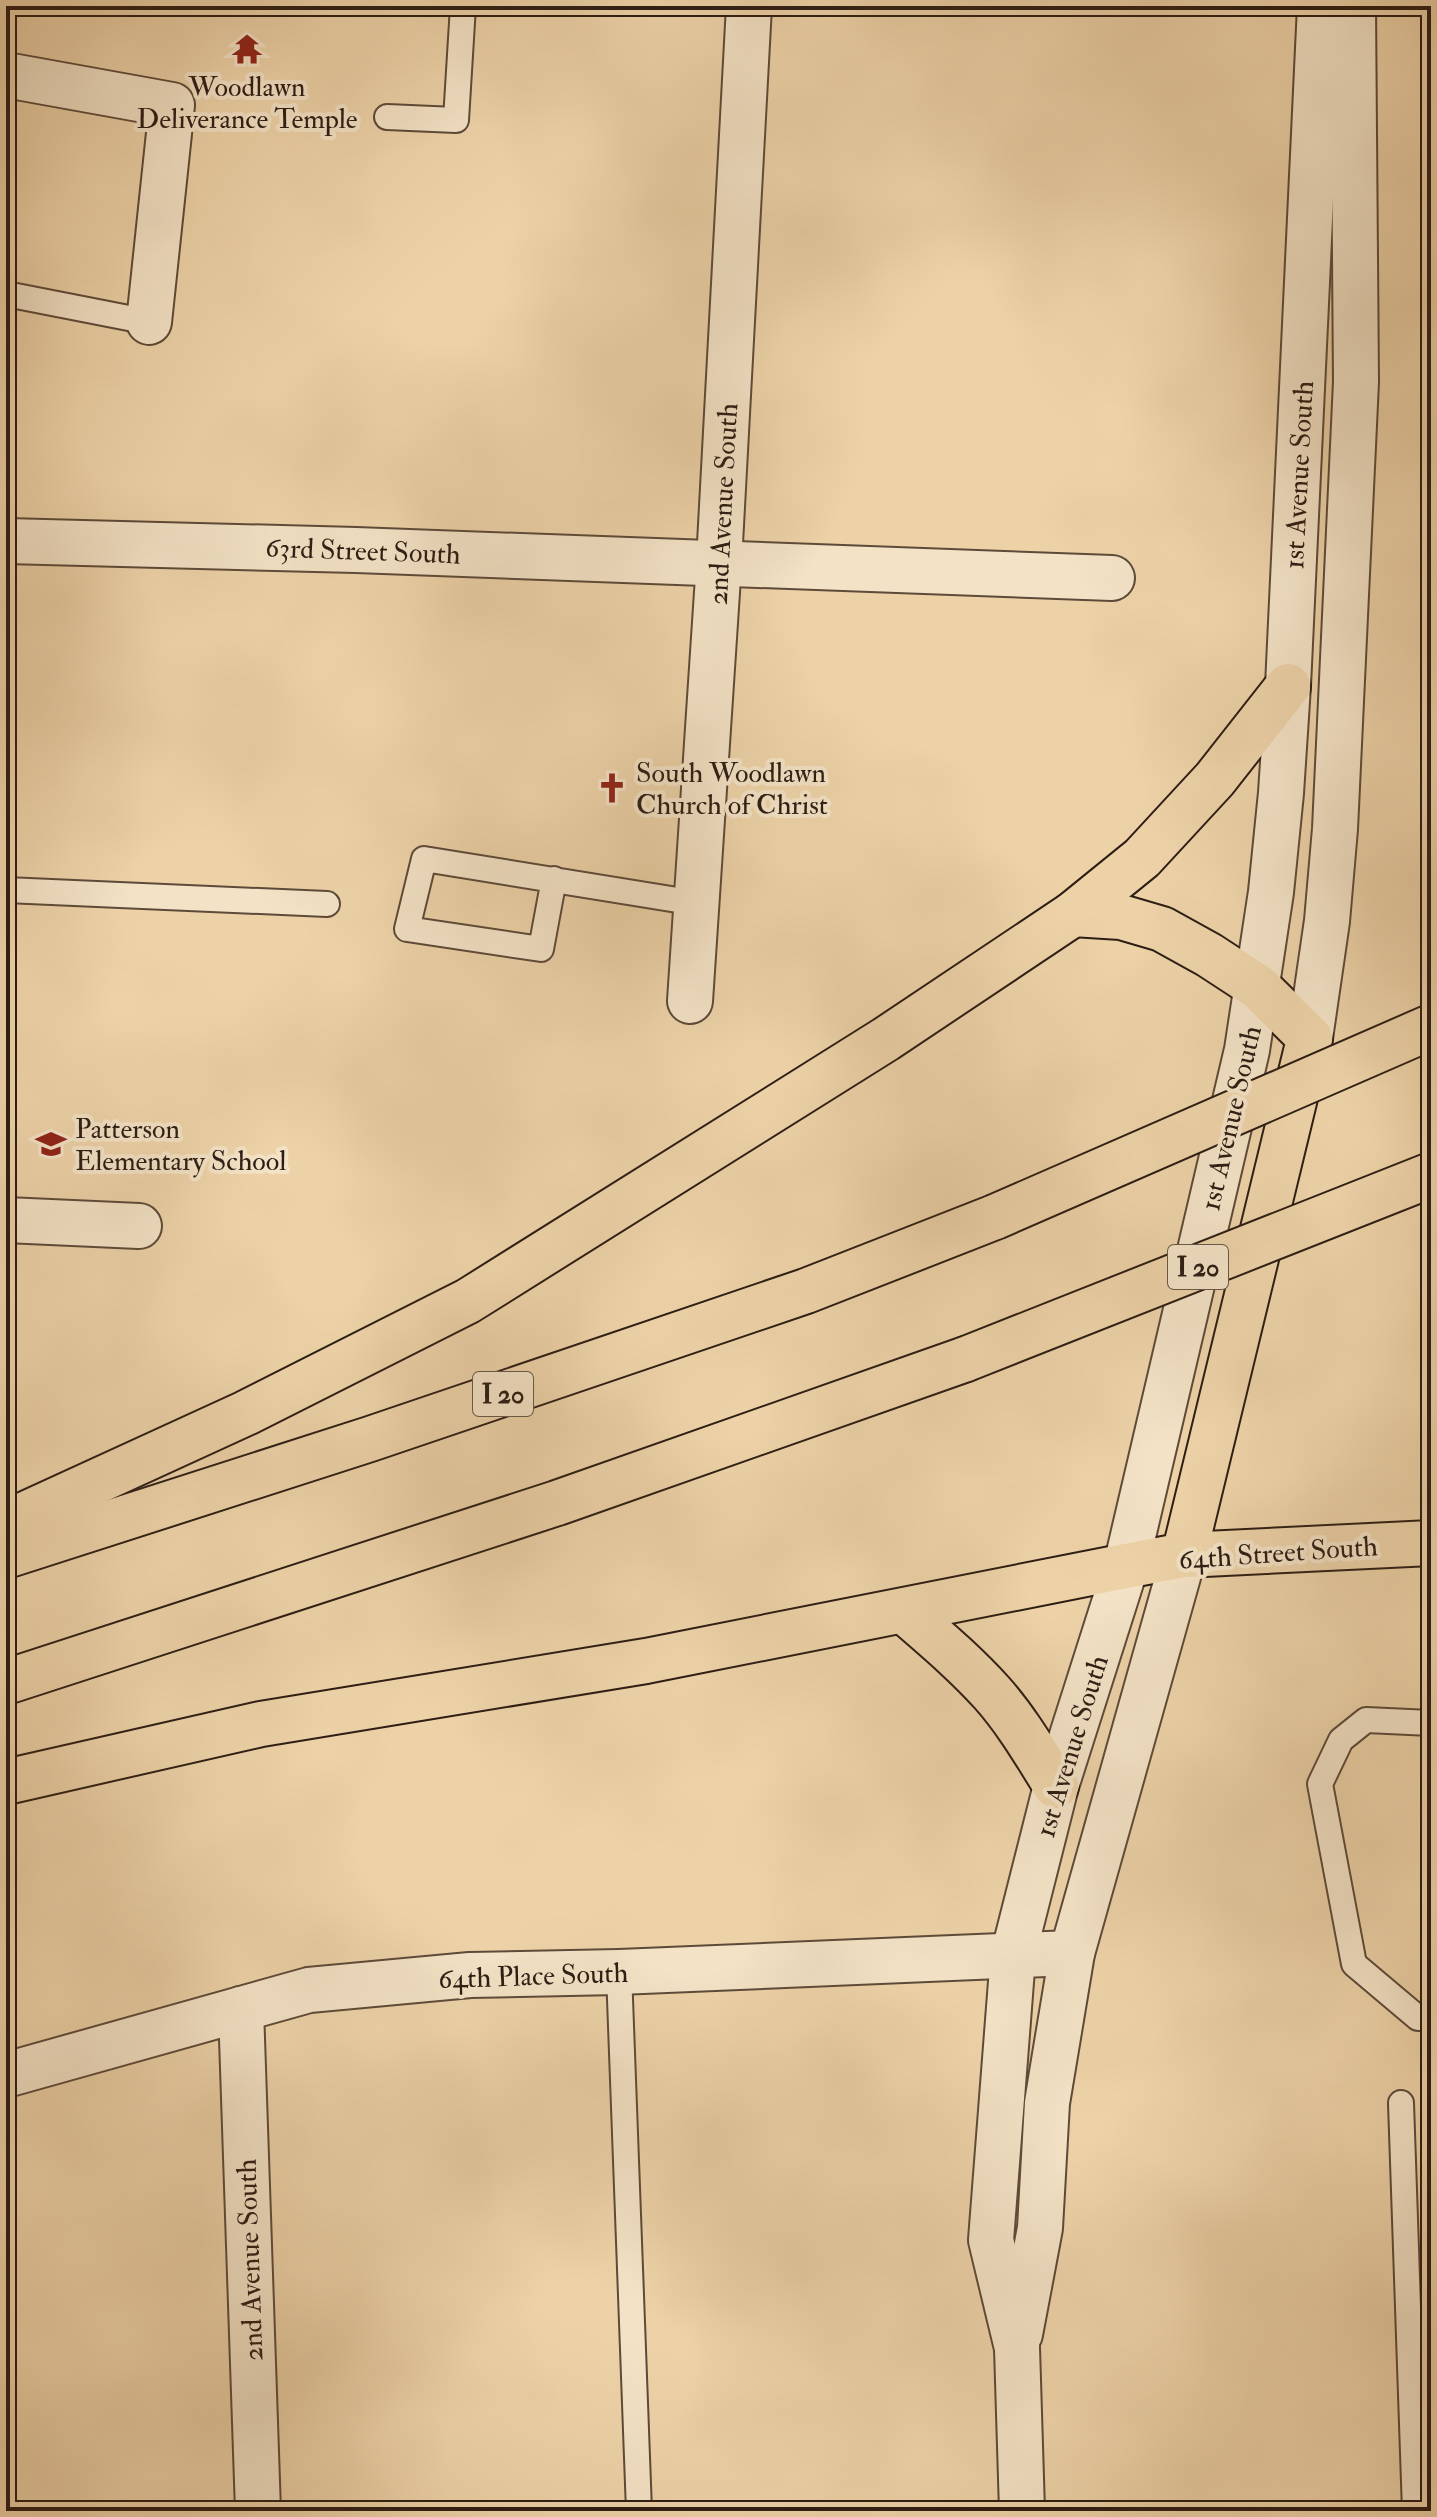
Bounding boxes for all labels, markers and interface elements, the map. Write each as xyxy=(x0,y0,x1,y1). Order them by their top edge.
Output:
temple icon: Woodlawn Deliverance Temple xyxy=(230,32,264,66)
place label: Woodlawn Deliverance Temple xyxy=(136,70,358,137)
street label: 1st Avenue South xyxy=(1277,380,1322,570)
street label: 2nd Avenue South xyxy=(701,402,746,606)
street label: 63rd Street South xyxy=(265,531,462,572)
place label: South Woodlawn Church of Christ xyxy=(636,756,828,823)
church icon: South Woodlawn Church of Christ xyxy=(595,771,629,805)
street label: 1st Avenue South xyxy=(1193,1022,1270,1214)
place label: Patterson Elementary School xyxy=(75,1112,286,1179)
school or university icon: Patterson Elementary School xyxy=(34,1127,68,1161)
road number: I 20 xyxy=(1168,1245,1228,1289)
road number: I 20 xyxy=(473,1372,533,1416)
street label: 64th Street South xyxy=(1177,1529,1379,1578)
street label: 1st Avenue South xyxy=(1028,1651,1117,1842)
street label: 64th Place South xyxy=(437,1956,629,1997)
street label: 2nd Avenue South xyxy=(229,2158,272,2362)

